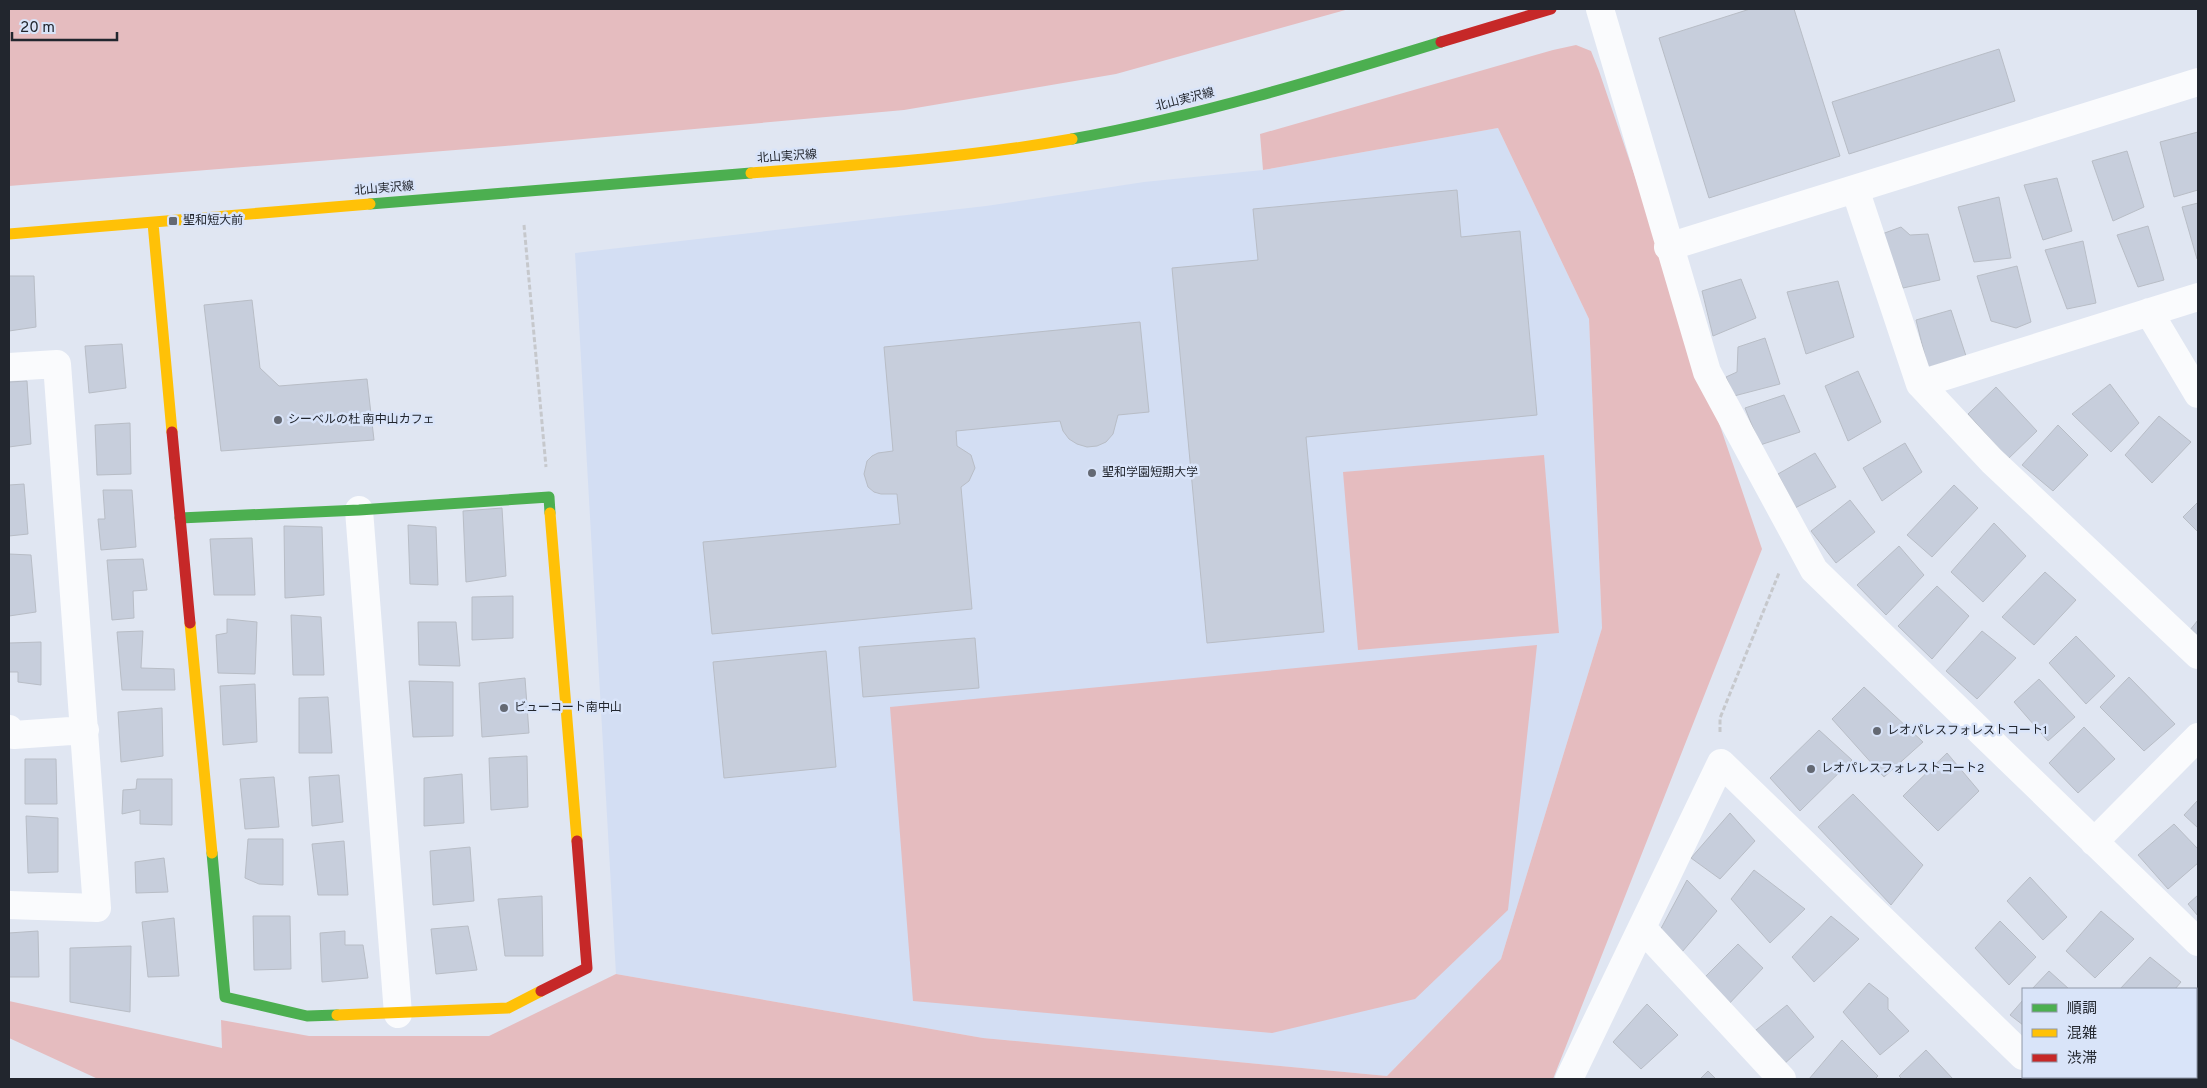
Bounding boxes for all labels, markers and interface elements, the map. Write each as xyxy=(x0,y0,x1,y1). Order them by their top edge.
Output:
scale bar xyxy=(12,10,118,42)
text: 20 m xyxy=(20,19,55,38)
street label: 北山実沢線 xyxy=(1154,85,1216,115)
street label: 北山実沢線 xyxy=(757,147,817,167)
street label: 北山実沢線 xyxy=(353,178,415,200)
place label: 聖和短大前 xyxy=(183,213,243,229)
marker: 聖和短大前 xyxy=(167,215,179,227)
place label: シーベルの杜 南中山カフェ xyxy=(288,412,435,428)
marker: シーベルの杜 南中山カフェ xyxy=(272,414,284,426)
place label: 聖和学園短期大学 xyxy=(1102,465,1198,481)
marker: 聖和学園短期大学 xyxy=(1086,467,1098,479)
place label: ビューコート南中山 xyxy=(514,700,622,716)
marker: ビューコート南中山 xyxy=(498,702,510,714)
place label: レオパレスフォレストコート1 xyxy=(1887,723,2047,739)
marker: レオパレスフォレストコート1 xyxy=(1871,725,1883,737)
place label: レオパレスフォレストコート2 xyxy=(1821,761,1984,777)
marker: レオパレスフォレストコート2 xyxy=(1805,763,1817,775)
legend xyxy=(2022,988,2197,1078)
text: 順調 xyxy=(2067,1000,2097,1019)
text: 混雑 xyxy=(2067,1025,2097,1044)
text: 渋滞 xyxy=(2067,1050,2097,1069)

